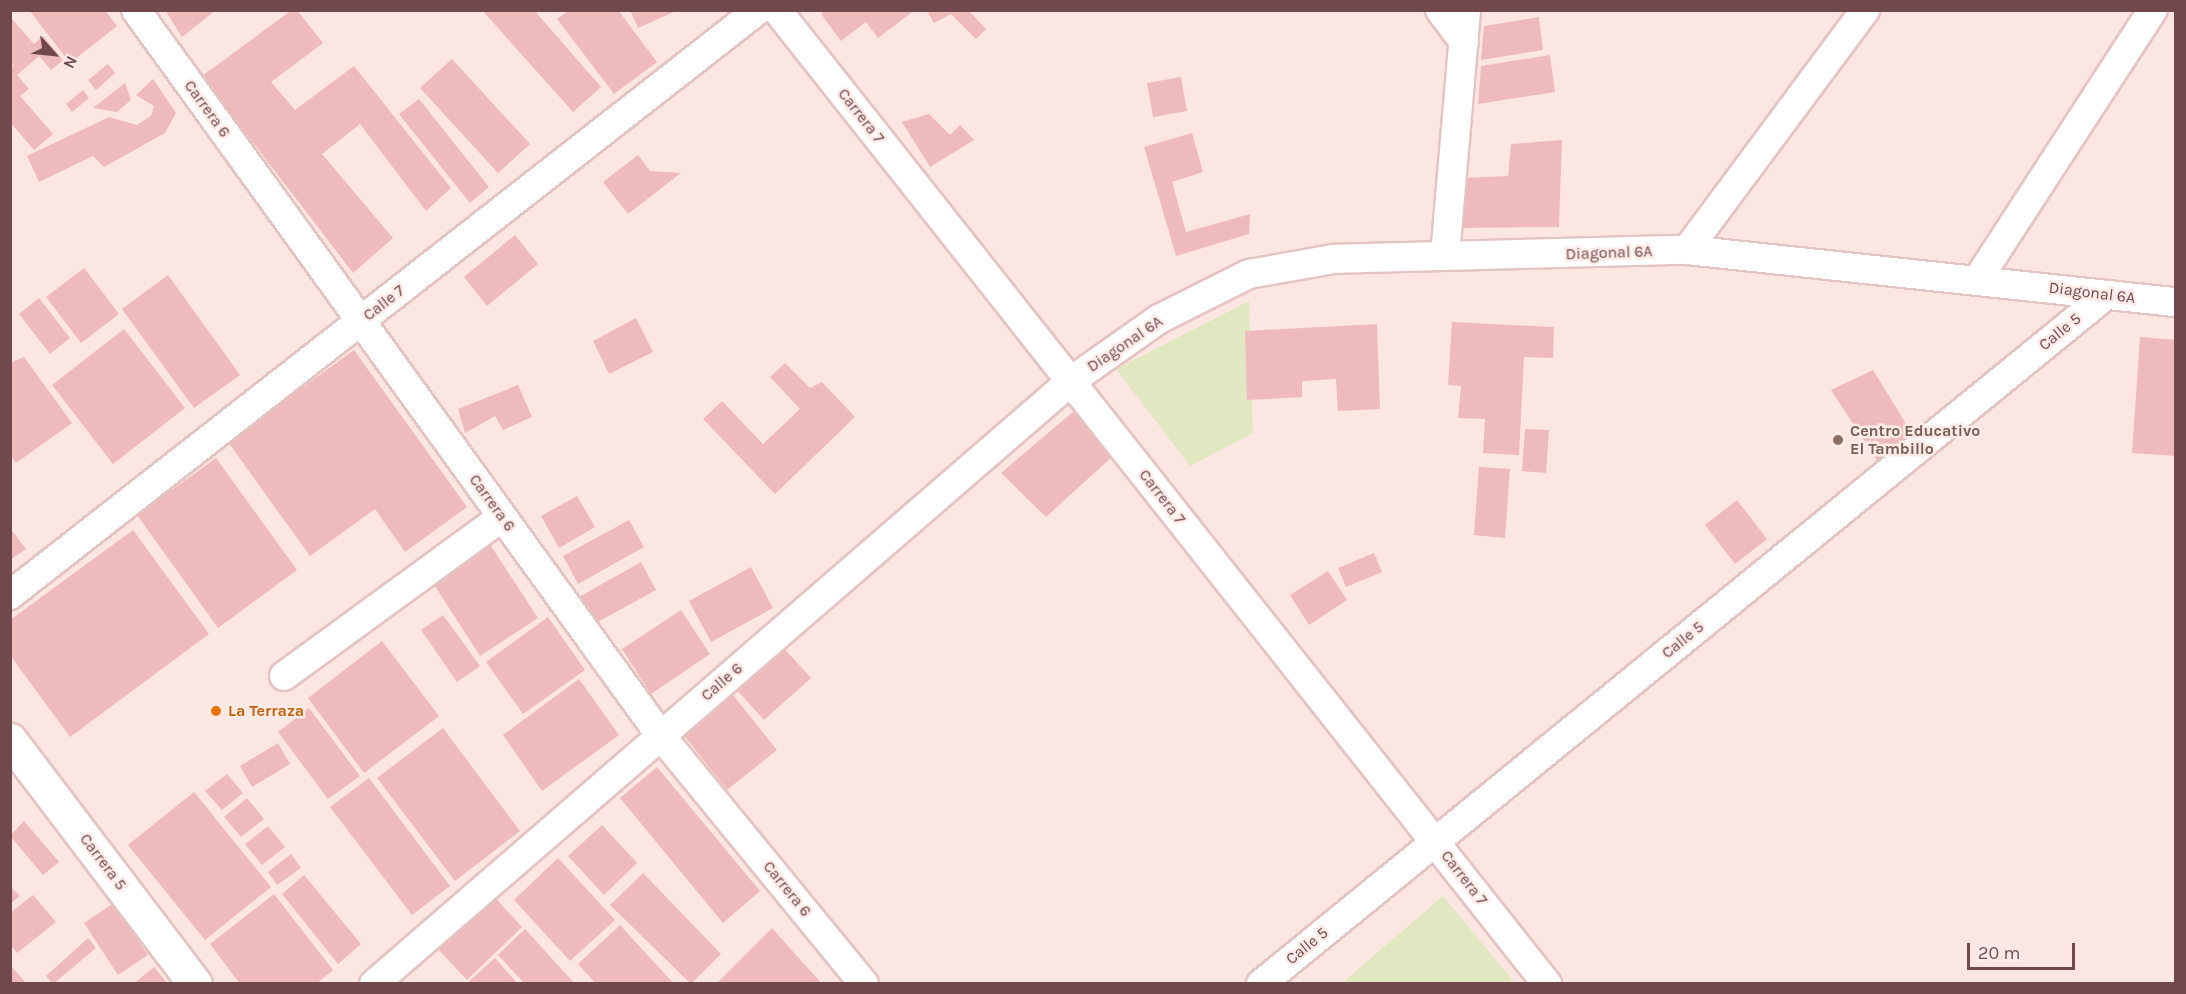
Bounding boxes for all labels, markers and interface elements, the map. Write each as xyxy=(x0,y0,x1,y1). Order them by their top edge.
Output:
north arrow xyxy=(24,24,84,84)
text: N xyxy=(59,53,82,72)
street label: Carrera 6 xyxy=(180,77,234,141)
street label: Carrera 7 xyxy=(834,85,888,147)
street label: Diagonal 6A xyxy=(1565,242,1653,264)
street label: Diagonal 6A xyxy=(2048,278,2136,308)
street label: Calle 7 xyxy=(360,281,408,325)
street label: Calle 5 xyxy=(2035,309,2085,355)
street label: Diagonal 6A xyxy=(1084,312,1166,376)
place label: Centro Educativo El Tambillo xyxy=(1850,421,1980,459)
marker: Centro Educativo El Tambillo xyxy=(1831,433,1845,447)
street label: Carrera 7 xyxy=(1135,466,1189,528)
street label: Carrera 6 xyxy=(465,471,519,535)
street label: Calle 5 xyxy=(1658,617,1708,663)
street label: Calle 6 xyxy=(697,659,747,705)
place label: La Terraza xyxy=(228,701,304,721)
marker: La Terraza xyxy=(209,704,223,718)
street label: Carrera 5 xyxy=(76,830,130,894)
street label: Carrera 7 xyxy=(1437,847,1491,909)
street label: Carrera 6 xyxy=(759,857,815,921)
street label: Calle 5 xyxy=(1282,923,1332,969)
scale bar xyxy=(1970,931,2078,969)
text: 20 m xyxy=(1978,942,2020,964)

